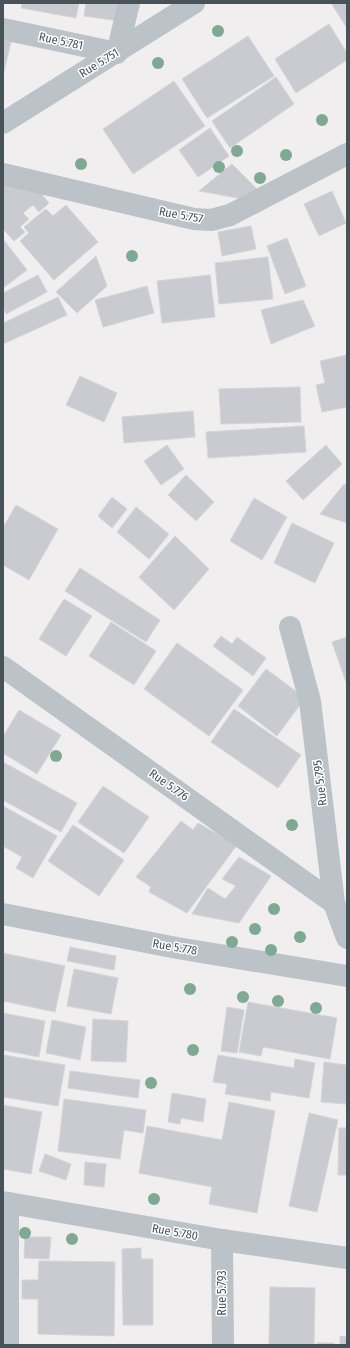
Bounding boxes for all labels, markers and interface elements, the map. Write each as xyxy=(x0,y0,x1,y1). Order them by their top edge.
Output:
street label: Rue 5.781 xyxy=(38,30,84,52)
street label: Rue 5.751 xyxy=(77,45,121,81)
street label: Rue 5.757 xyxy=(158,204,204,226)
street label: Rue 5.795 xyxy=(310,759,330,807)
street label: Rue 5.776 xyxy=(147,766,191,804)
street label: Rue 5.778 xyxy=(152,936,198,958)
street label: Rue 5.780 xyxy=(151,1221,199,1243)
street label: Rue 5.793 xyxy=(215,1270,229,1316)

